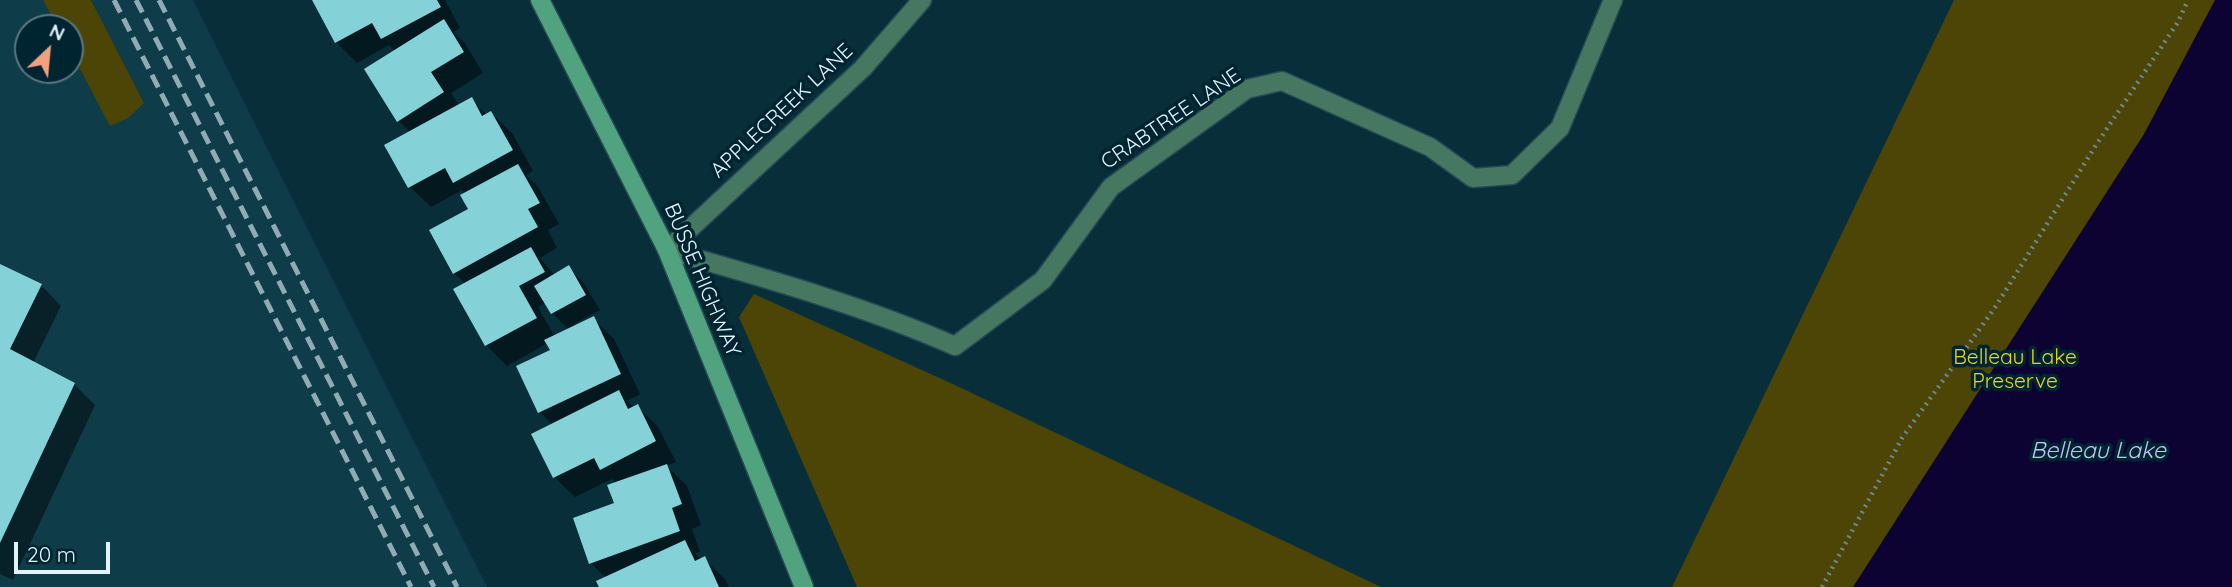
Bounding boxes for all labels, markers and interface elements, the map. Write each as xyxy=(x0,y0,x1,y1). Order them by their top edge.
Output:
north arrow xyxy=(14,14,84,84)
text: N xyxy=(46,18,69,46)
street label: APPLECREEK LANE xyxy=(706,39,858,183)
street label: CRABTREE LANE xyxy=(1096,63,1246,175)
street label: BUSSE HIGHWAY xyxy=(658,200,746,360)
park label: Belleau Lake Preserve xyxy=(1953,345,2077,395)
water label: Belleau Lake xyxy=(2030,437,2166,465)
scale bar xyxy=(18,528,114,572)
text: 20 m xyxy=(27,541,76,567)

